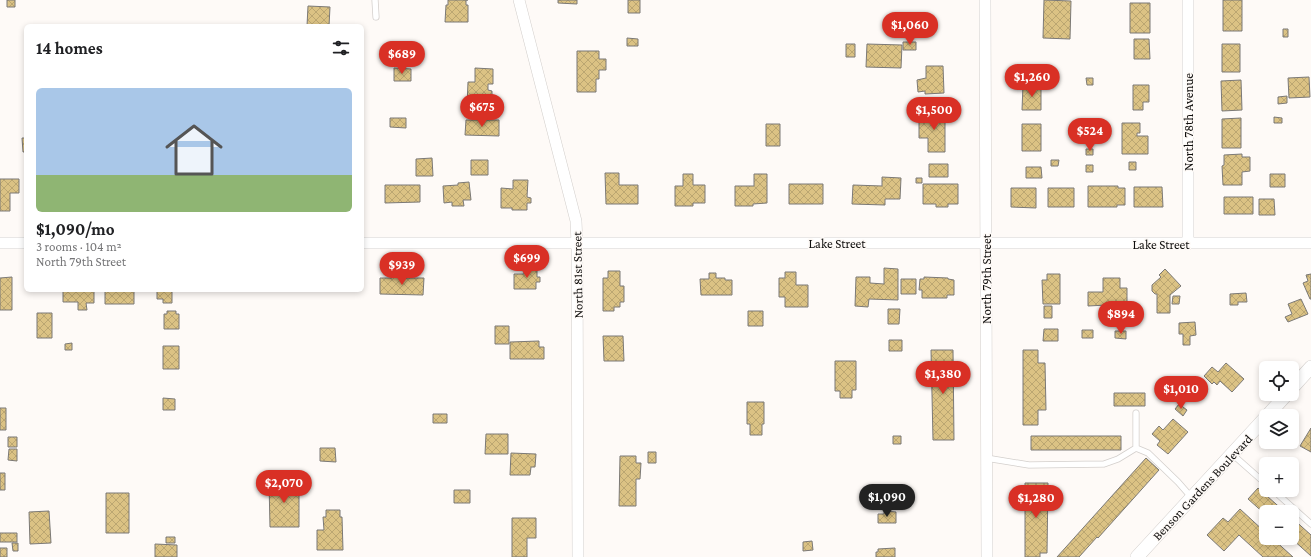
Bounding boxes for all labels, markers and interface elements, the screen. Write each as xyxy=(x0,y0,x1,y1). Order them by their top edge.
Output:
pin: $1,060 xyxy=(877,12,943,46)
text: $1,060 xyxy=(891,17,929,32)
icon: filters xyxy=(330,37,352,59)
text: 14 homes xyxy=(36,39,103,58)
pin: $689 xyxy=(378,41,426,75)
text: $689 xyxy=(388,46,416,61)
pin: $1,260 xyxy=(999,64,1065,98)
text: $1,260 xyxy=(1014,69,1050,84)
street label: North 78th Avenue xyxy=(1181,73,1196,171)
pin: $675 xyxy=(458,94,506,128)
pin: $1,500 xyxy=(901,97,967,131)
text: $675 xyxy=(469,99,495,114)
text: $1,500 xyxy=(915,102,953,117)
icon: home xyxy=(158,114,230,186)
pin: $524 xyxy=(1066,118,1114,152)
text: $524 xyxy=(1077,123,1103,138)
text: $1,090/mo xyxy=(36,220,115,239)
street label: North 81st Street xyxy=(569,231,586,319)
street label: North 79th Street xyxy=(979,233,994,324)
street label: Lake Street xyxy=(808,236,866,251)
street label: Lake Street xyxy=(1132,237,1190,252)
text: 3 rooms · 104 m² xyxy=(36,239,122,254)
pin: $699 xyxy=(503,245,551,279)
text: $699 xyxy=(513,250,541,265)
pin: $939 xyxy=(378,252,426,286)
text: North 79th Street xyxy=(36,254,126,269)
text: $939 xyxy=(389,257,415,272)
pin: $894 xyxy=(1097,301,1145,335)
text: $894 xyxy=(1107,306,1135,321)
pin: $1,380 xyxy=(910,361,976,395)
map controls xyxy=(1259,361,1299,545)
button: locate xyxy=(1259,361,1299,401)
text: $1,380 xyxy=(925,366,961,381)
pin: $1,010 xyxy=(1148,376,1214,410)
text: $1,010 xyxy=(1163,381,1199,396)
button: layers xyxy=(1259,409,1299,449)
street label: Benson Gardens Boulevard xyxy=(1149,431,1255,543)
button: + xyxy=(1259,457,1299,497)
pin: $2,070 xyxy=(251,470,317,504)
text: $2,070 xyxy=(265,475,303,490)
pin: $1,090 xyxy=(854,484,920,518)
pin: $1,280 xyxy=(1003,485,1069,519)
text: $1,090 xyxy=(868,489,906,504)
text: $1,280 xyxy=(1017,490,1055,505)
button: − xyxy=(1259,505,1299,545)

